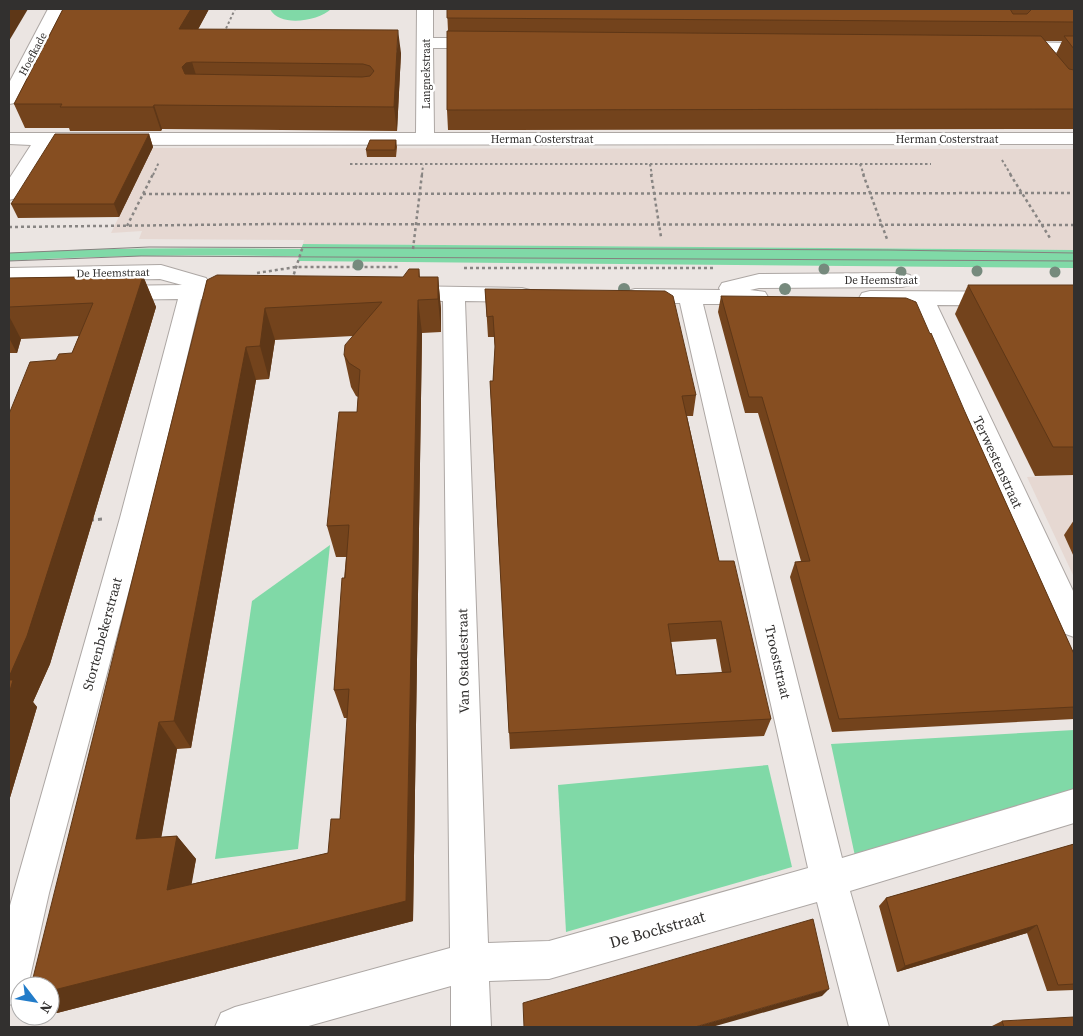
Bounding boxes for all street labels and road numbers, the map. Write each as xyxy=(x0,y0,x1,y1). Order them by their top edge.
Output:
street label: Hoefkade xyxy=(15,29,51,78)
street label: Langnekstraat xyxy=(419,38,434,109)
street label: Herman Costerstraat xyxy=(491,132,594,147)
street label: Herman Costerstraat xyxy=(896,132,999,147)
street label: De Heemstraat xyxy=(76,265,150,281)
street label: De Heemstraat xyxy=(844,273,918,288)
street label: Terwestenstraat xyxy=(968,413,1028,512)
street label: Stortenbekerstraat xyxy=(77,575,127,693)
street label: Van Ostadestraat xyxy=(452,608,474,714)
street label: Trooststraat xyxy=(760,623,796,701)
street label: De Bockstraat xyxy=(607,905,708,953)

